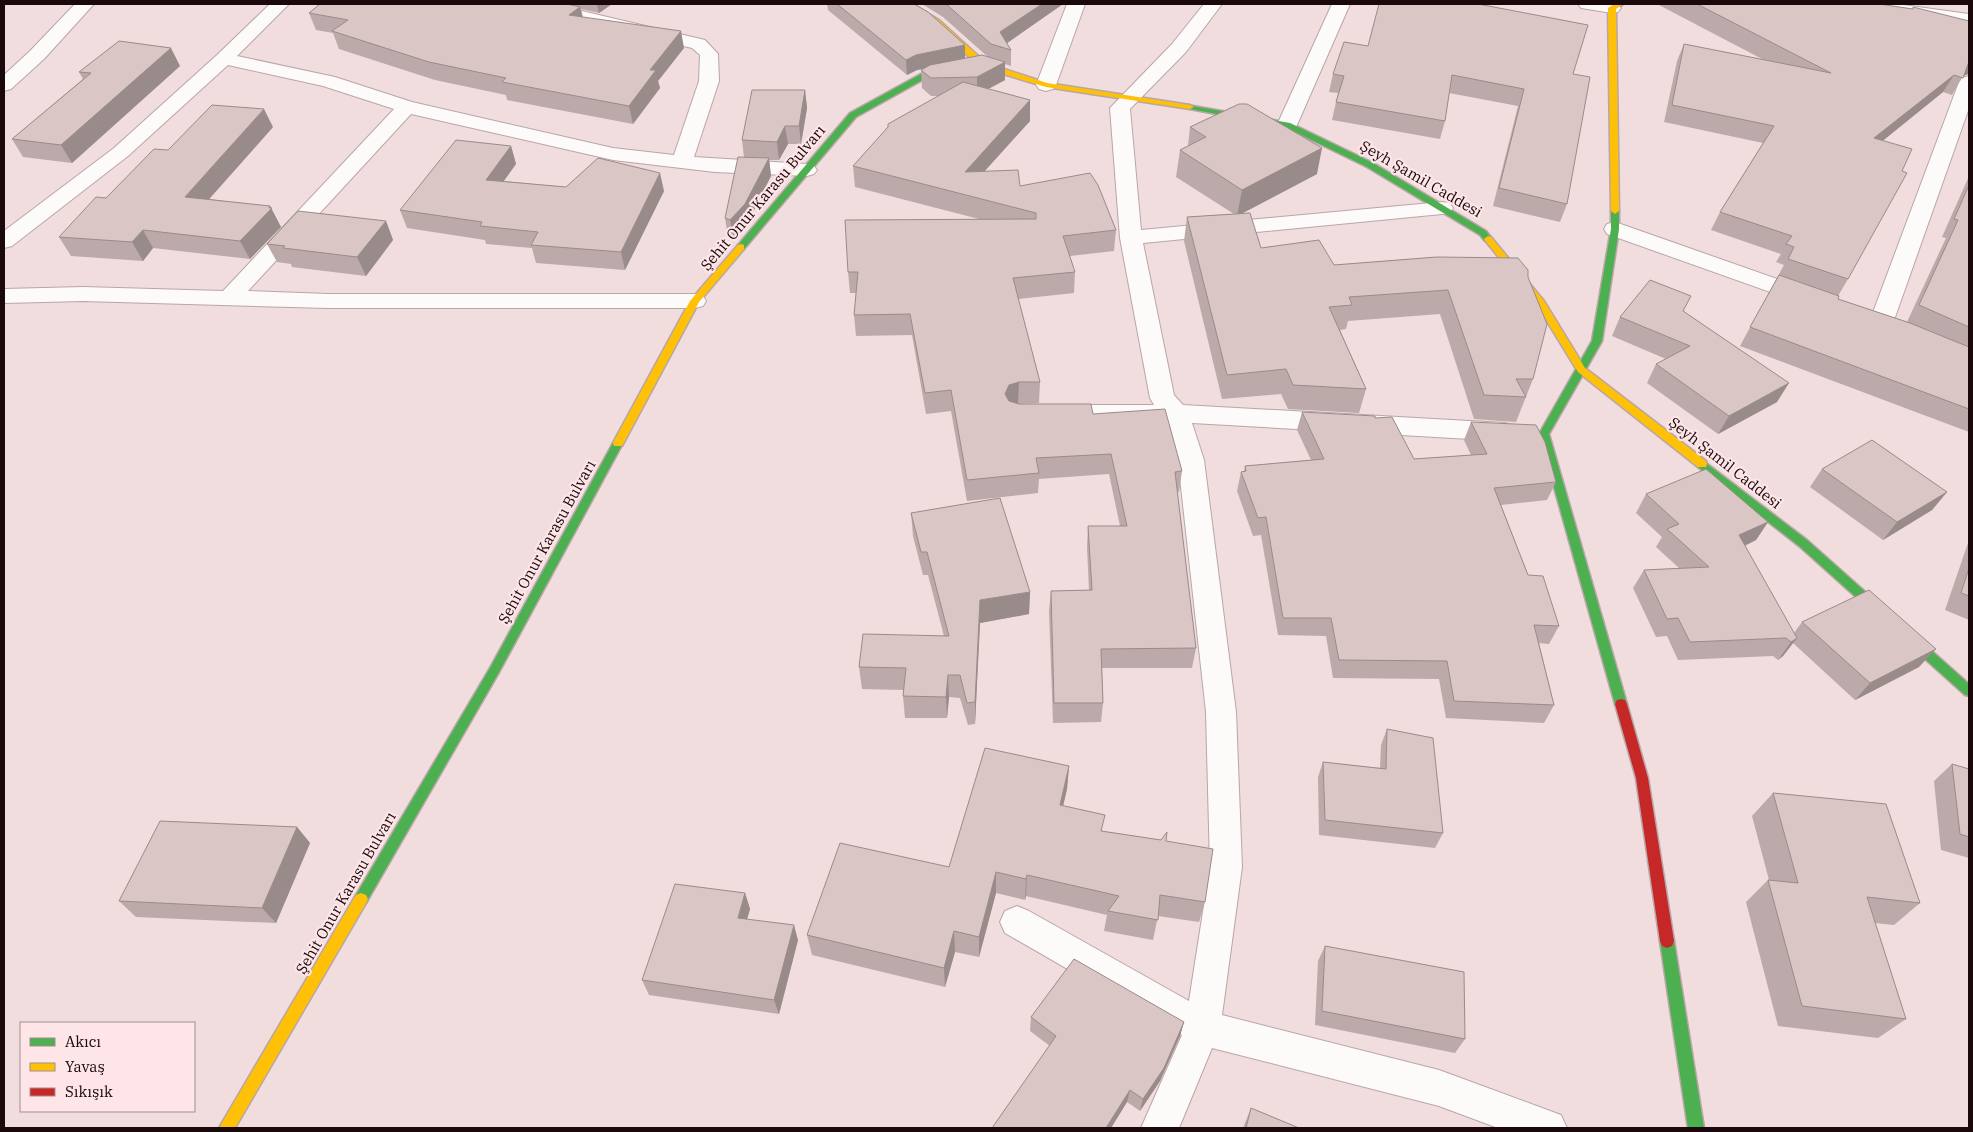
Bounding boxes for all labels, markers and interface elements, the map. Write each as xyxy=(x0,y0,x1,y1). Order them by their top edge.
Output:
street label: Şehit Onur Karasu Bulvarı xyxy=(696,121,829,274)
street label: Şeyh Şamil Caddesi xyxy=(1357,136,1486,221)
street label: Şeyh Şamil Caddesi xyxy=(1665,413,1786,513)
street label: Şehit Onur Karasu Bulvarı xyxy=(494,456,600,627)
street label: Şehit Onur Karasu Bulvarı xyxy=(291,808,400,977)
legend xyxy=(20,1022,195,1112)
text: Akıcı xyxy=(65,1032,101,1051)
text: Yavaş xyxy=(65,1057,105,1076)
text: Sıkışık xyxy=(65,1082,113,1101)

